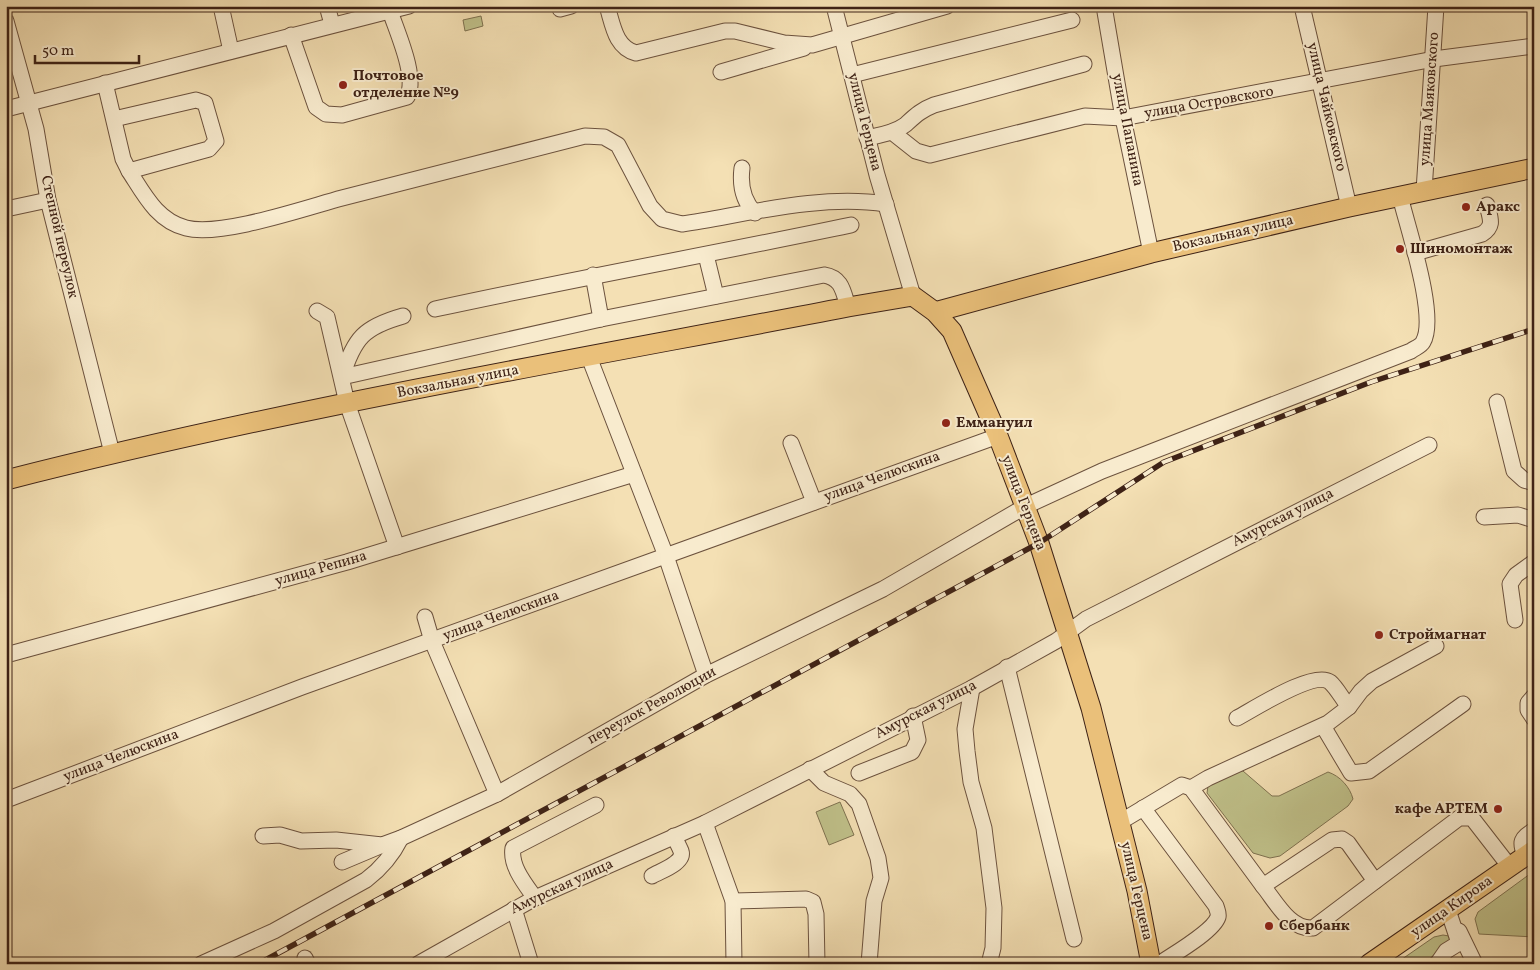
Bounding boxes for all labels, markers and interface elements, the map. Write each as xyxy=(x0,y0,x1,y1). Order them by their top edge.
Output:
street label: улица Маяковского xyxy=(1415,31,1445,167)
scale bar xyxy=(35,32,139,64)
street label: улица Чайковского xyxy=(1301,40,1351,174)
text: 50 m xyxy=(42,41,74,62)
place label: Почтовое отделение №9 xyxy=(353,66,459,104)
street label: улица Герцена xyxy=(842,71,886,173)
street label: улица Папанина xyxy=(1106,72,1148,188)
marker: Почтовое отделение №9 xyxy=(337,79,349,91)
street label: улица Островского xyxy=(1143,81,1275,125)
street label: Степной переулок xyxy=(35,174,83,300)
place label: Аракс xyxy=(1476,197,1520,218)
marker: Аракс xyxy=(1460,201,1472,213)
street label: Вокзальная улица xyxy=(1170,210,1296,258)
place label: Шиномонтаж xyxy=(1410,239,1513,260)
marker: Шиномонтаж xyxy=(1394,243,1406,255)
street label: Вокзальная улица xyxy=(395,360,521,404)
place label: Еммануил xyxy=(956,413,1033,434)
marker: Еммануил xyxy=(940,417,952,429)
street label: улица Челюскина xyxy=(821,446,943,508)
street label: улица Герцена xyxy=(995,452,1051,554)
street label: Амурская улица xyxy=(1229,483,1337,553)
street label: улица Репина xyxy=(273,546,369,592)
street label: улица Челюскина xyxy=(440,585,562,647)
place label: Строймагнат xyxy=(1389,625,1487,646)
marker: Строймагнат xyxy=(1373,629,1385,641)
street label: переулок Революции xyxy=(584,662,720,750)
street label: Амурская улица xyxy=(872,675,980,745)
street label: улица Челюскина xyxy=(60,724,182,788)
place label: кафе АРТЕМ xyxy=(1395,799,1489,820)
marker: кафе АРТЕМ xyxy=(1492,803,1504,815)
street label: улица Герцена xyxy=(1114,840,1158,942)
street label: Амурская улица xyxy=(507,854,617,920)
street label: улица Кирова xyxy=(1407,871,1497,943)
place label: Сбербанк xyxy=(1279,916,1350,937)
marker: Сбербанк xyxy=(1263,920,1275,932)

